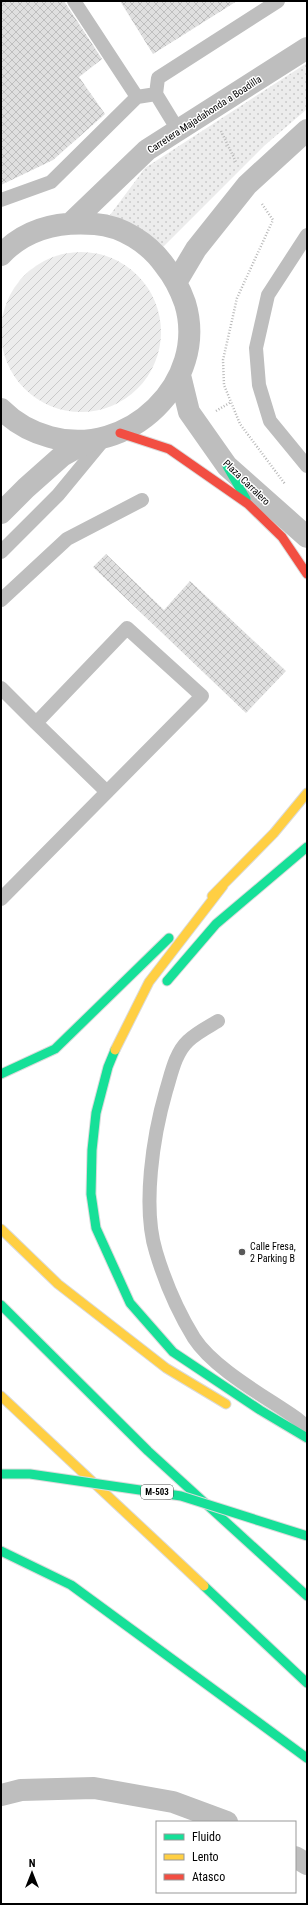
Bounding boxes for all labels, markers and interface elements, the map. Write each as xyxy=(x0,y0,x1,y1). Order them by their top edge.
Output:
street label: Carretera Majadahonda a Boadilla xyxy=(145,73,263,155)
street label: Plaza Carralero xyxy=(221,457,272,507)
place label: Calle Fresa, 2 Parking B xyxy=(250,1241,296,1264)
marker: Calle Fresa, 2 Parking B xyxy=(237,1247,247,1257)
road number: M-503 xyxy=(141,1485,173,1499)
legend xyxy=(156,1821,296,1893)
text: Fluido xyxy=(192,1830,221,1844)
text: Lento xyxy=(192,1850,219,1864)
north arrow xyxy=(12,1853,52,1893)
text: N xyxy=(29,1857,36,1870)
text: Atasco xyxy=(192,1870,225,1884)

